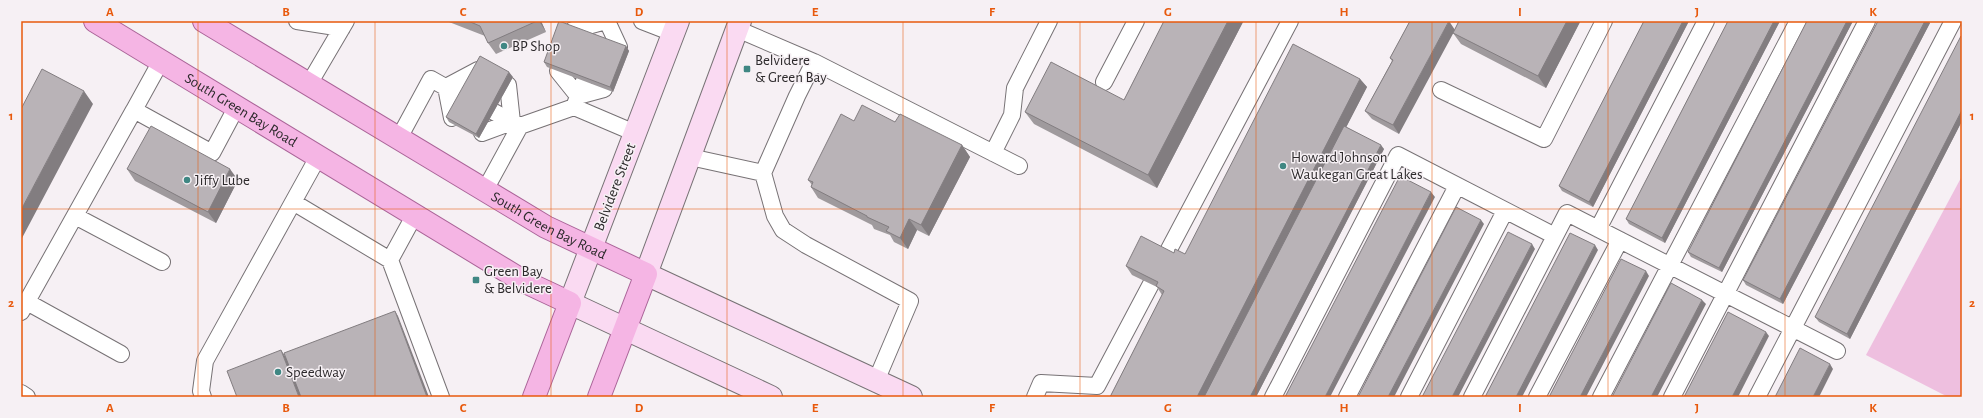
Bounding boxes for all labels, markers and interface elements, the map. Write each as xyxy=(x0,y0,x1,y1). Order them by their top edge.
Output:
text: A xyxy=(106,6,114,19)
text: B xyxy=(282,6,290,19)
text: C xyxy=(460,6,467,19)
text: D xyxy=(635,6,644,19)
text: E xyxy=(812,6,819,19)
text: F xyxy=(989,6,996,19)
text: G xyxy=(1164,6,1172,19)
text: H xyxy=(1339,6,1349,19)
text: I xyxy=(1518,6,1522,19)
text: J xyxy=(1695,6,1699,19)
text: K xyxy=(1869,6,1877,19)
place label: BP Shop xyxy=(512,39,560,54)
marker: BP Shop xyxy=(499,41,509,51)
place label: Belvidere & Green Bay xyxy=(755,53,827,85)
marker: Belvidere & Green Bay xyxy=(742,64,752,74)
street label: South Green Bay Road xyxy=(183,70,300,150)
text: 1 xyxy=(9,110,13,123)
text: 1 xyxy=(1970,110,1974,123)
street label: Belvidere Street xyxy=(591,141,639,233)
place label: Howard Johnson Waukegan Great Lakes xyxy=(1291,150,1423,182)
marker: Howard Johnson Waukegan Great Lakes xyxy=(1278,161,1288,171)
place label: Jiffy Lube xyxy=(195,173,250,188)
marker: Jiffy Lube xyxy=(182,175,192,185)
street label: South Green Bay Road xyxy=(489,188,609,262)
place label: Green Bay & Belvidere xyxy=(484,264,552,296)
marker: Green Bay & Belvidere xyxy=(471,275,481,285)
text: 2 xyxy=(8,297,14,310)
text: 2 xyxy=(1969,297,1975,310)
place label: Speedway xyxy=(286,365,346,380)
marker: Speedway xyxy=(273,367,283,377)
text: A xyxy=(106,402,114,415)
text: B xyxy=(282,402,290,415)
text: C xyxy=(460,402,467,415)
text: D xyxy=(635,402,644,415)
text: E xyxy=(812,402,819,415)
text: F xyxy=(989,402,996,415)
text: G xyxy=(1164,402,1172,415)
text: H xyxy=(1339,402,1349,415)
text: I xyxy=(1518,402,1522,415)
text: J xyxy=(1695,402,1699,415)
text: K xyxy=(1869,402,1877,415)

